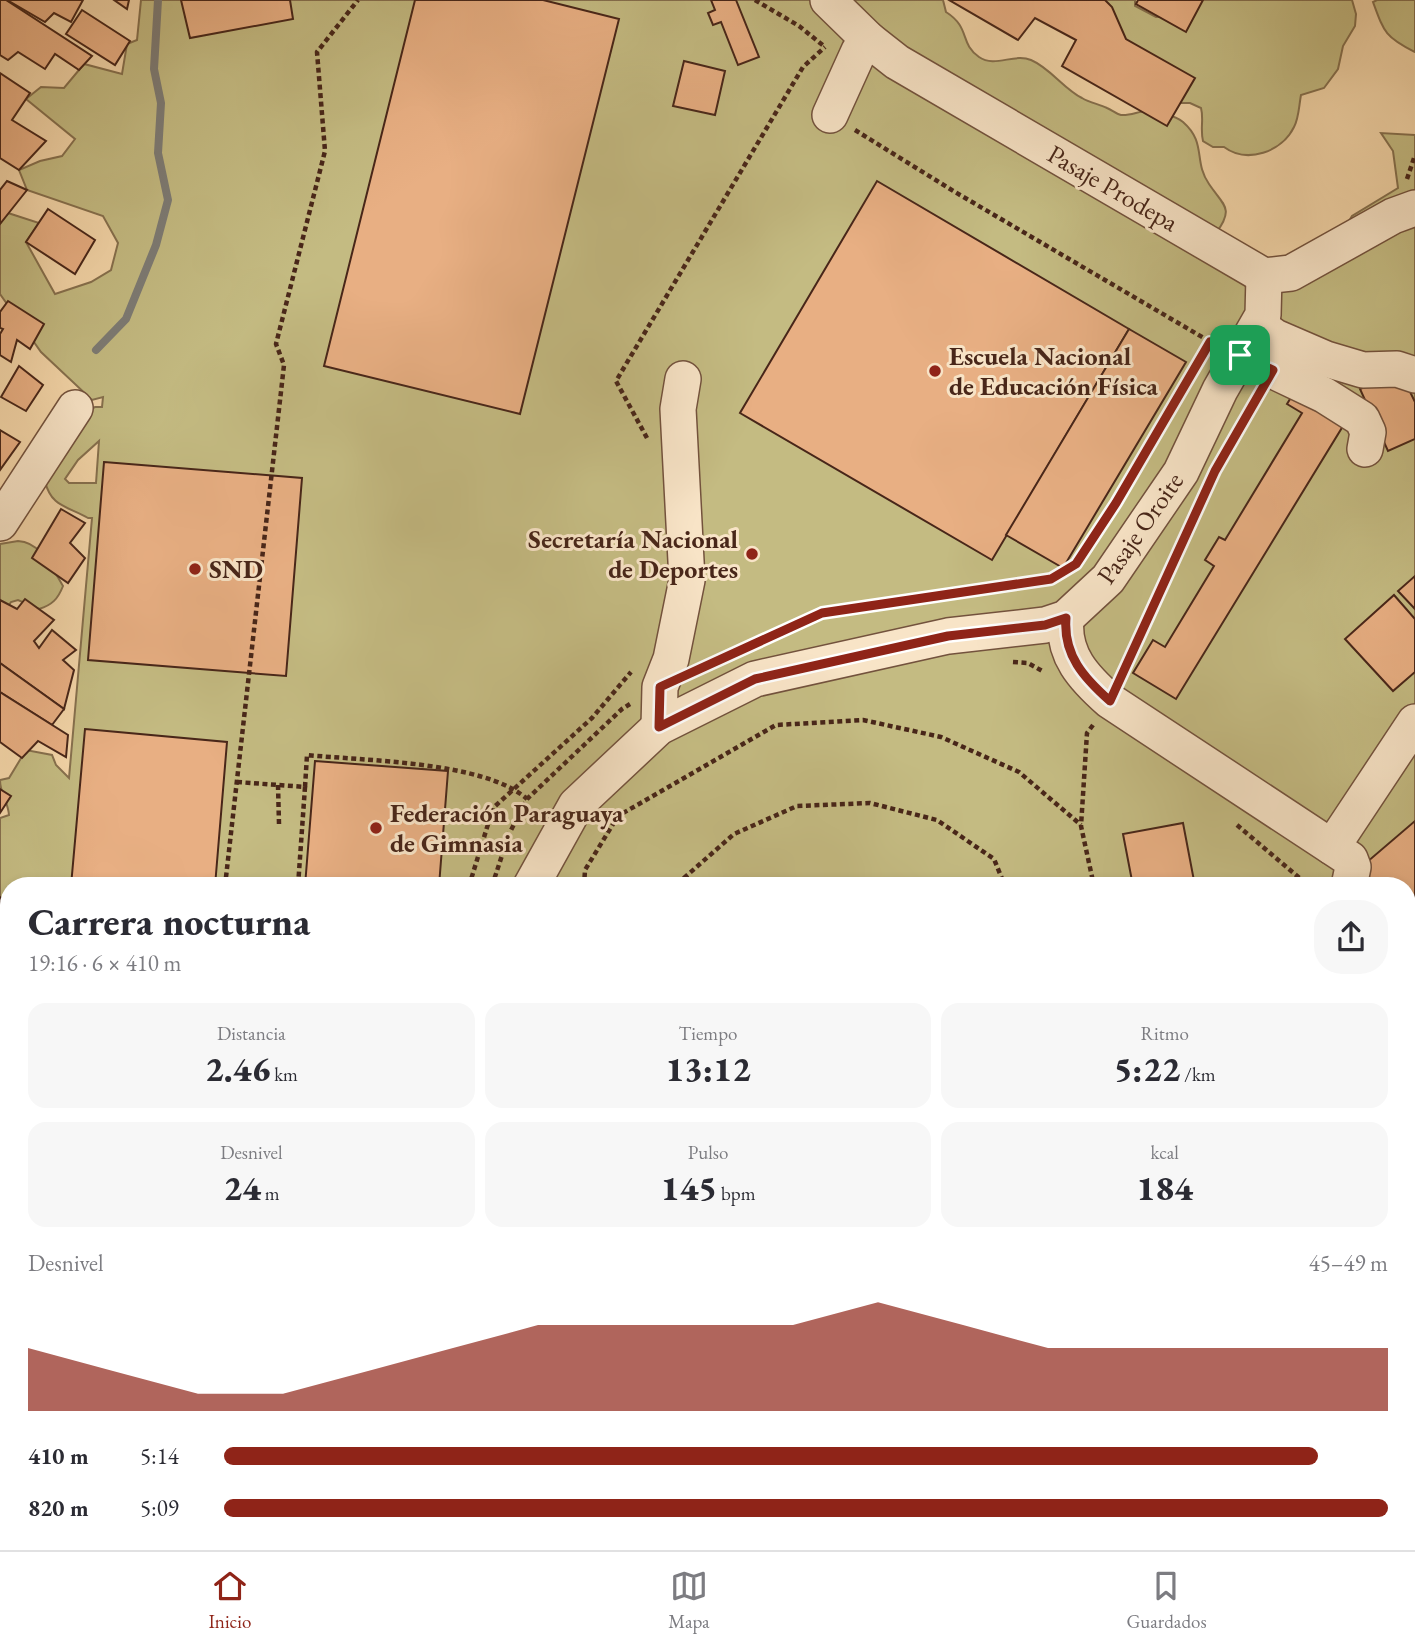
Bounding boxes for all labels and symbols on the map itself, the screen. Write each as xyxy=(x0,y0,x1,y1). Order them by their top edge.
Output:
street label: Pasaje Prodepa xyxy=(1041,137,1185,239)
pin xyxy=(1210,325,1270,385)
place label: Escuela Nacional de Educación Física xyxy=(949,339,1158,403)
marker: Escuela Nacional de Educación Física xyxy=(927,363,943,379)
street label: Pasaje Oroite xyxy=(1089,465,1191,591)
place label: Secretaría Nacional de Deportes xyxy=(528,522,738,586)
marker: Secretaría Nacional de Deportes xyxy=(744,546,760,562)
place label: SND xyxy=(209,552,263,586)
marker: SND xyxy=(187,561,203,577)
place label: Federación Paraguaya de Gimnasia xyxy=(390,796,624,860)
marker: Federación Paraguaya de Gimnasia xyxy=(368,820,384,836)

